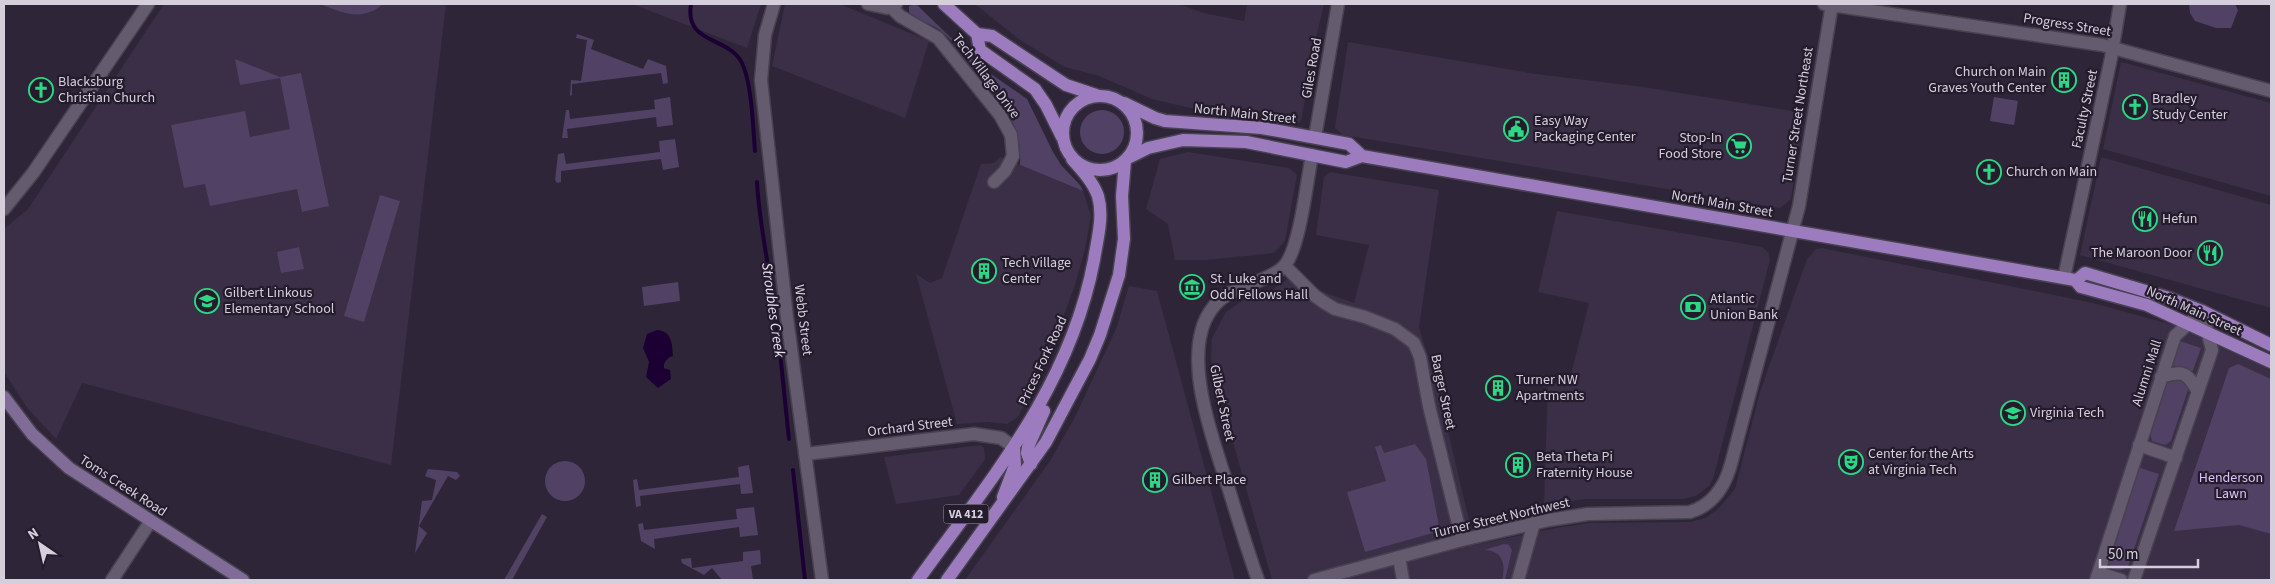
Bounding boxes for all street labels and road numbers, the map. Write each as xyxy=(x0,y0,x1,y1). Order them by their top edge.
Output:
street label: Progress Street xyxy=(2022,8,2113,42)
street label: Tech Village Drive xyxy=(947,29,1025,123)
street label: Giles Road xyxy=(1297,36,1327,100)
street label: Turner Street Northeast xyxy=(1777,45,1819,184)
street label: Faculty Street xyxy=(2067,67,2103,150)
street label: North Main Street xyxy=(1193,99,1297,129)
street label: North Main Street xyxy=(1670,185,1775,223)
street label: North Main Street xyxy=(2143,281,2245,341)
street label: Webb Street xyxy=(789,283,817,357)
street label: Prices Fork Road xyxy=(1013,313,1073,409)
street label: Alumni Mall xyxy=(2127,337,2167,409)
street label: Barger Street xyxy=(1425,352,1461,432)
street label: Gilbert Street xyxy=(1204,363,1240,443)
street label: Orchard Street xyxy=(866,412,954,442)
street label: Toms Creek Road xyxy=(75,450,171,522)
street label: Turner Street Northwest xyxy=(1430,492,1572,544)
road number: VA 412 xyxy=(944,504,988,524)

